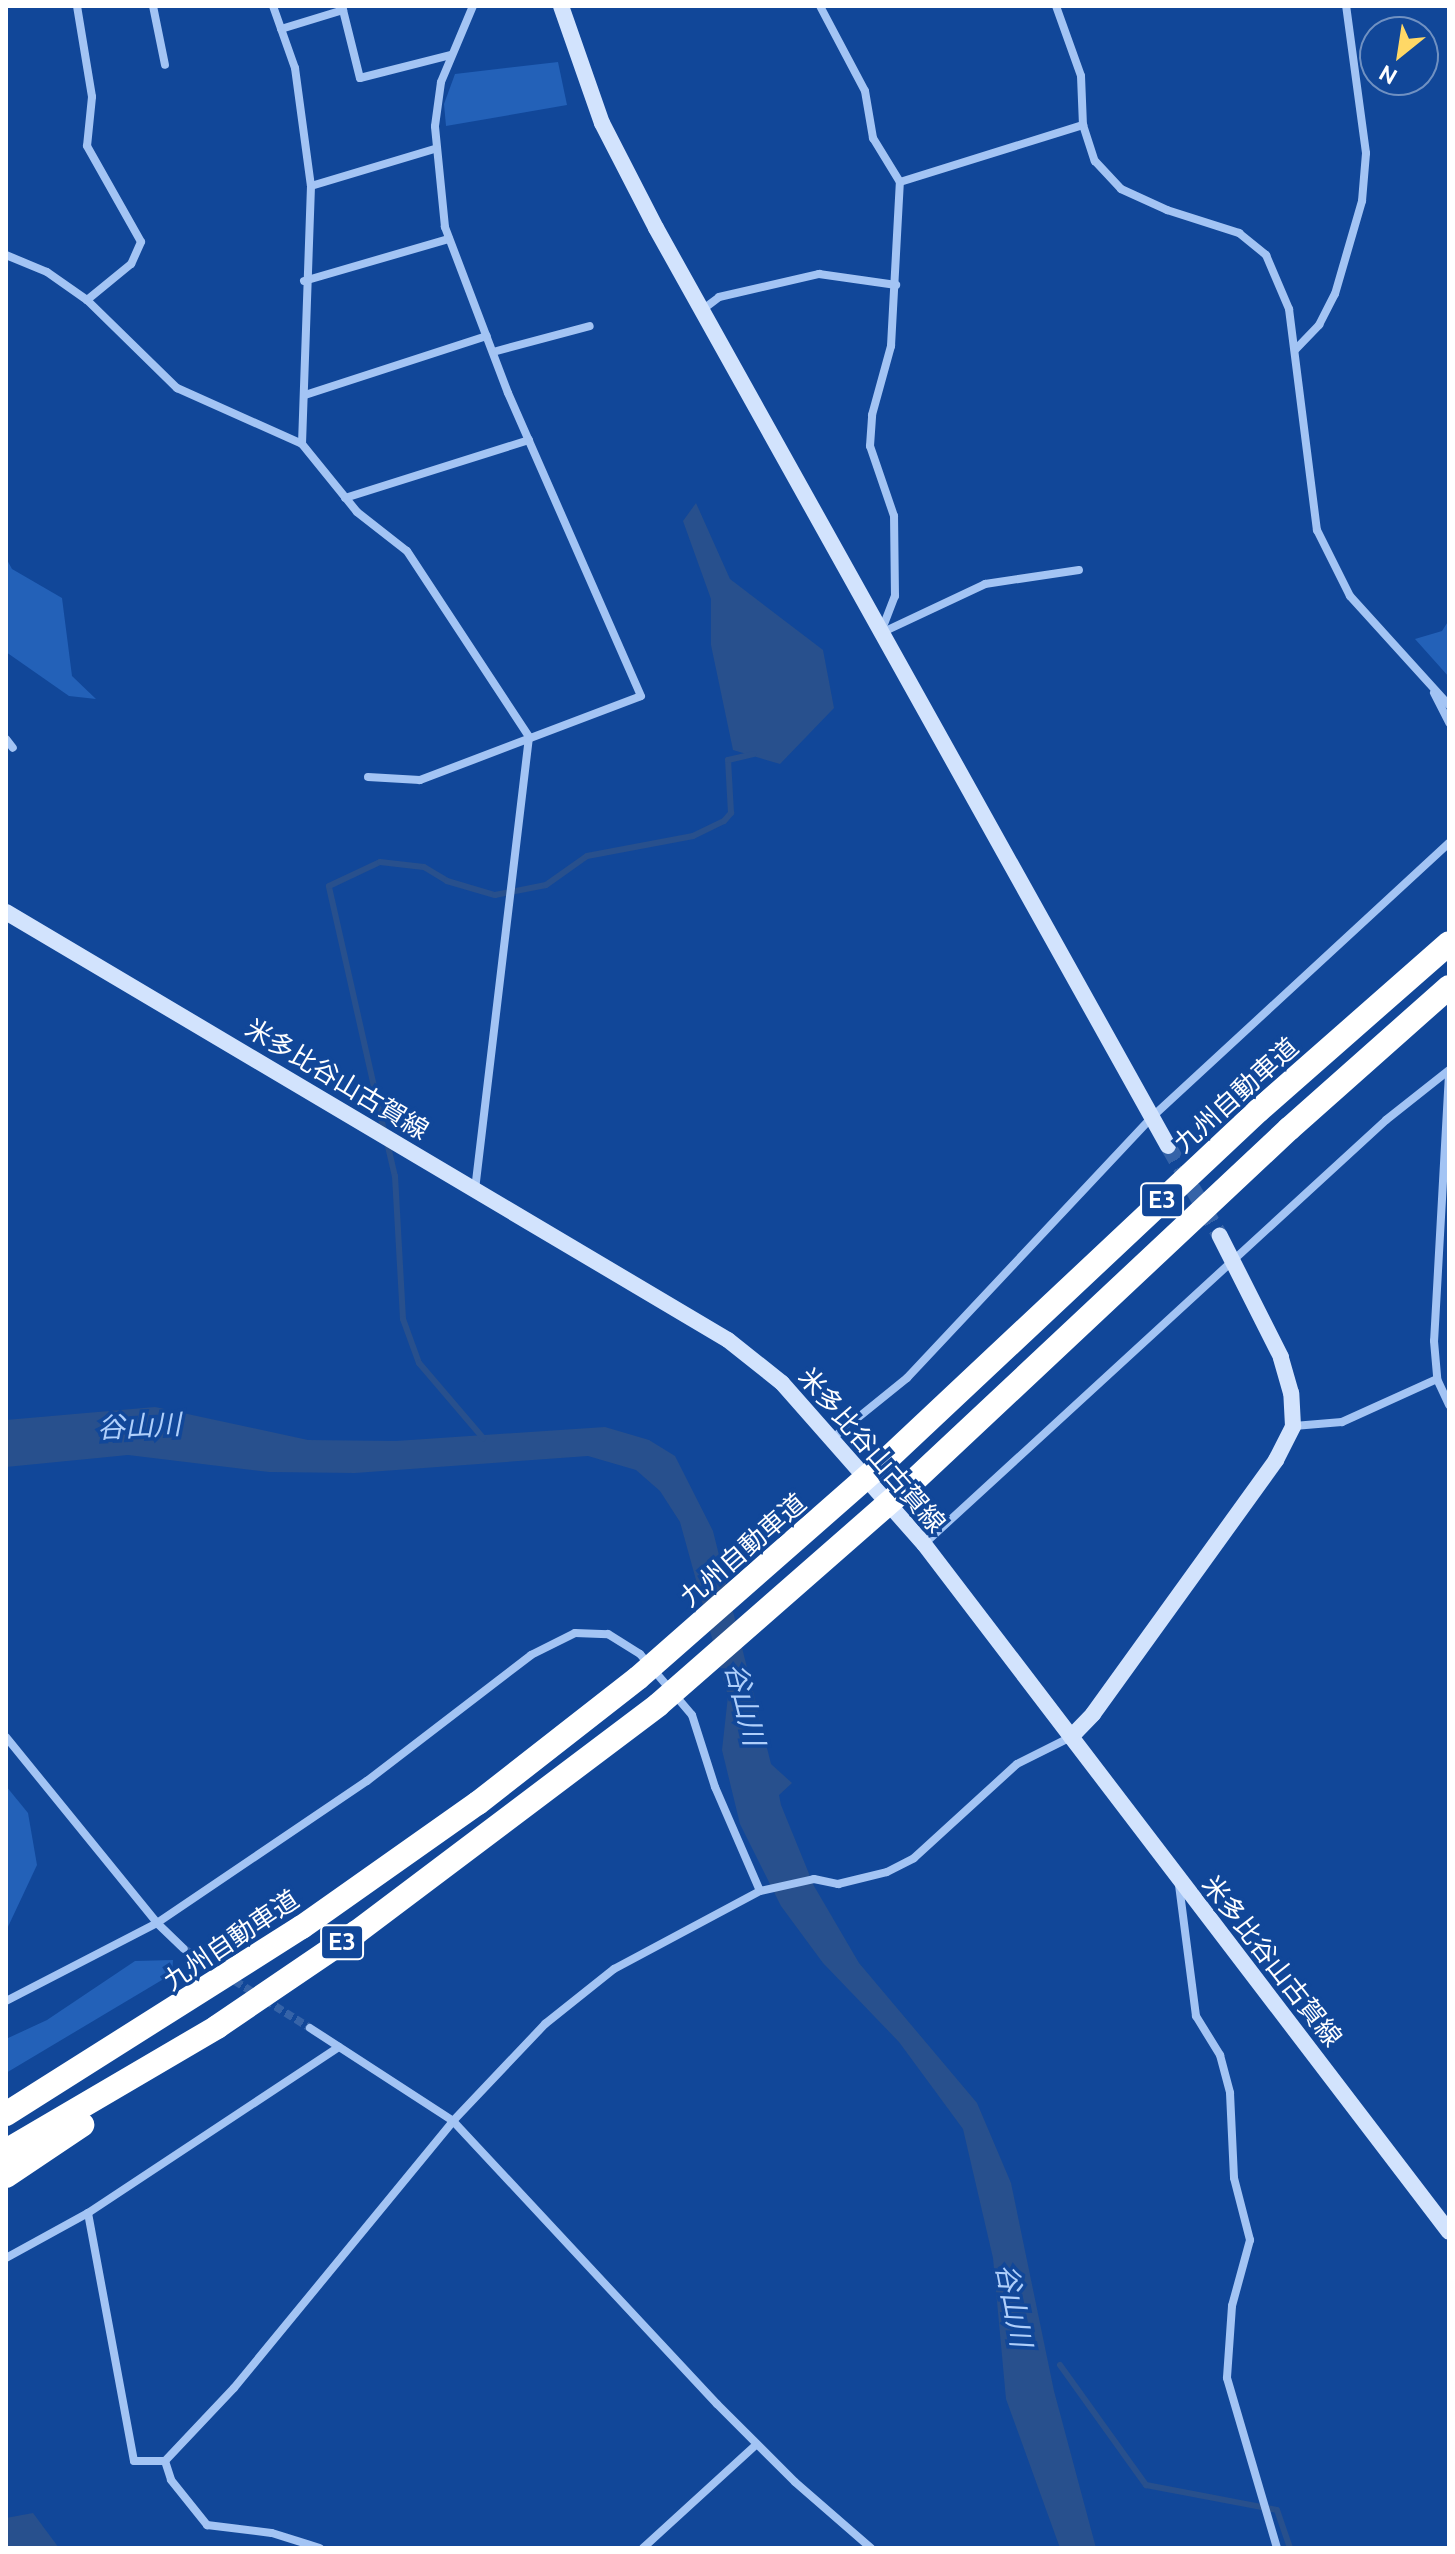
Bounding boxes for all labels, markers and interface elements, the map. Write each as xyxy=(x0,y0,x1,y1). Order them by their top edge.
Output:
north arrow xyxy=(1359,16,1439,96)
text: N xyxy=(1374,61,1401,90)
street label: 米多比谷山古賀線 xyxy=(240,1012,434,1146)
street label: 九州自動車道 xyxy=(1168,1031,1304,1159)
road number: E3 xyxy=(1140,1180,1184,1220)
street label: 米多比谷山古賀線 xyxy=(792,1361,952,1539)
water label: 谷山川 xyxy=(96,1407,182,1445)
street label: 九州自動車道 xyxy=(674,1487,812,1613)
water label: 谷山川 xyxy=(719,1659,771,1749)
street label: 米多比谷山古賀線 xyxy=(1196,1869,1348,2053)
street label: 九州自動車道 xyxy=(158,1883,304,1997)
road number: E3 xyxy=(320,1922,364,1962)
water label: 谷山川 xyxy=(989,2261,1039,2349)

